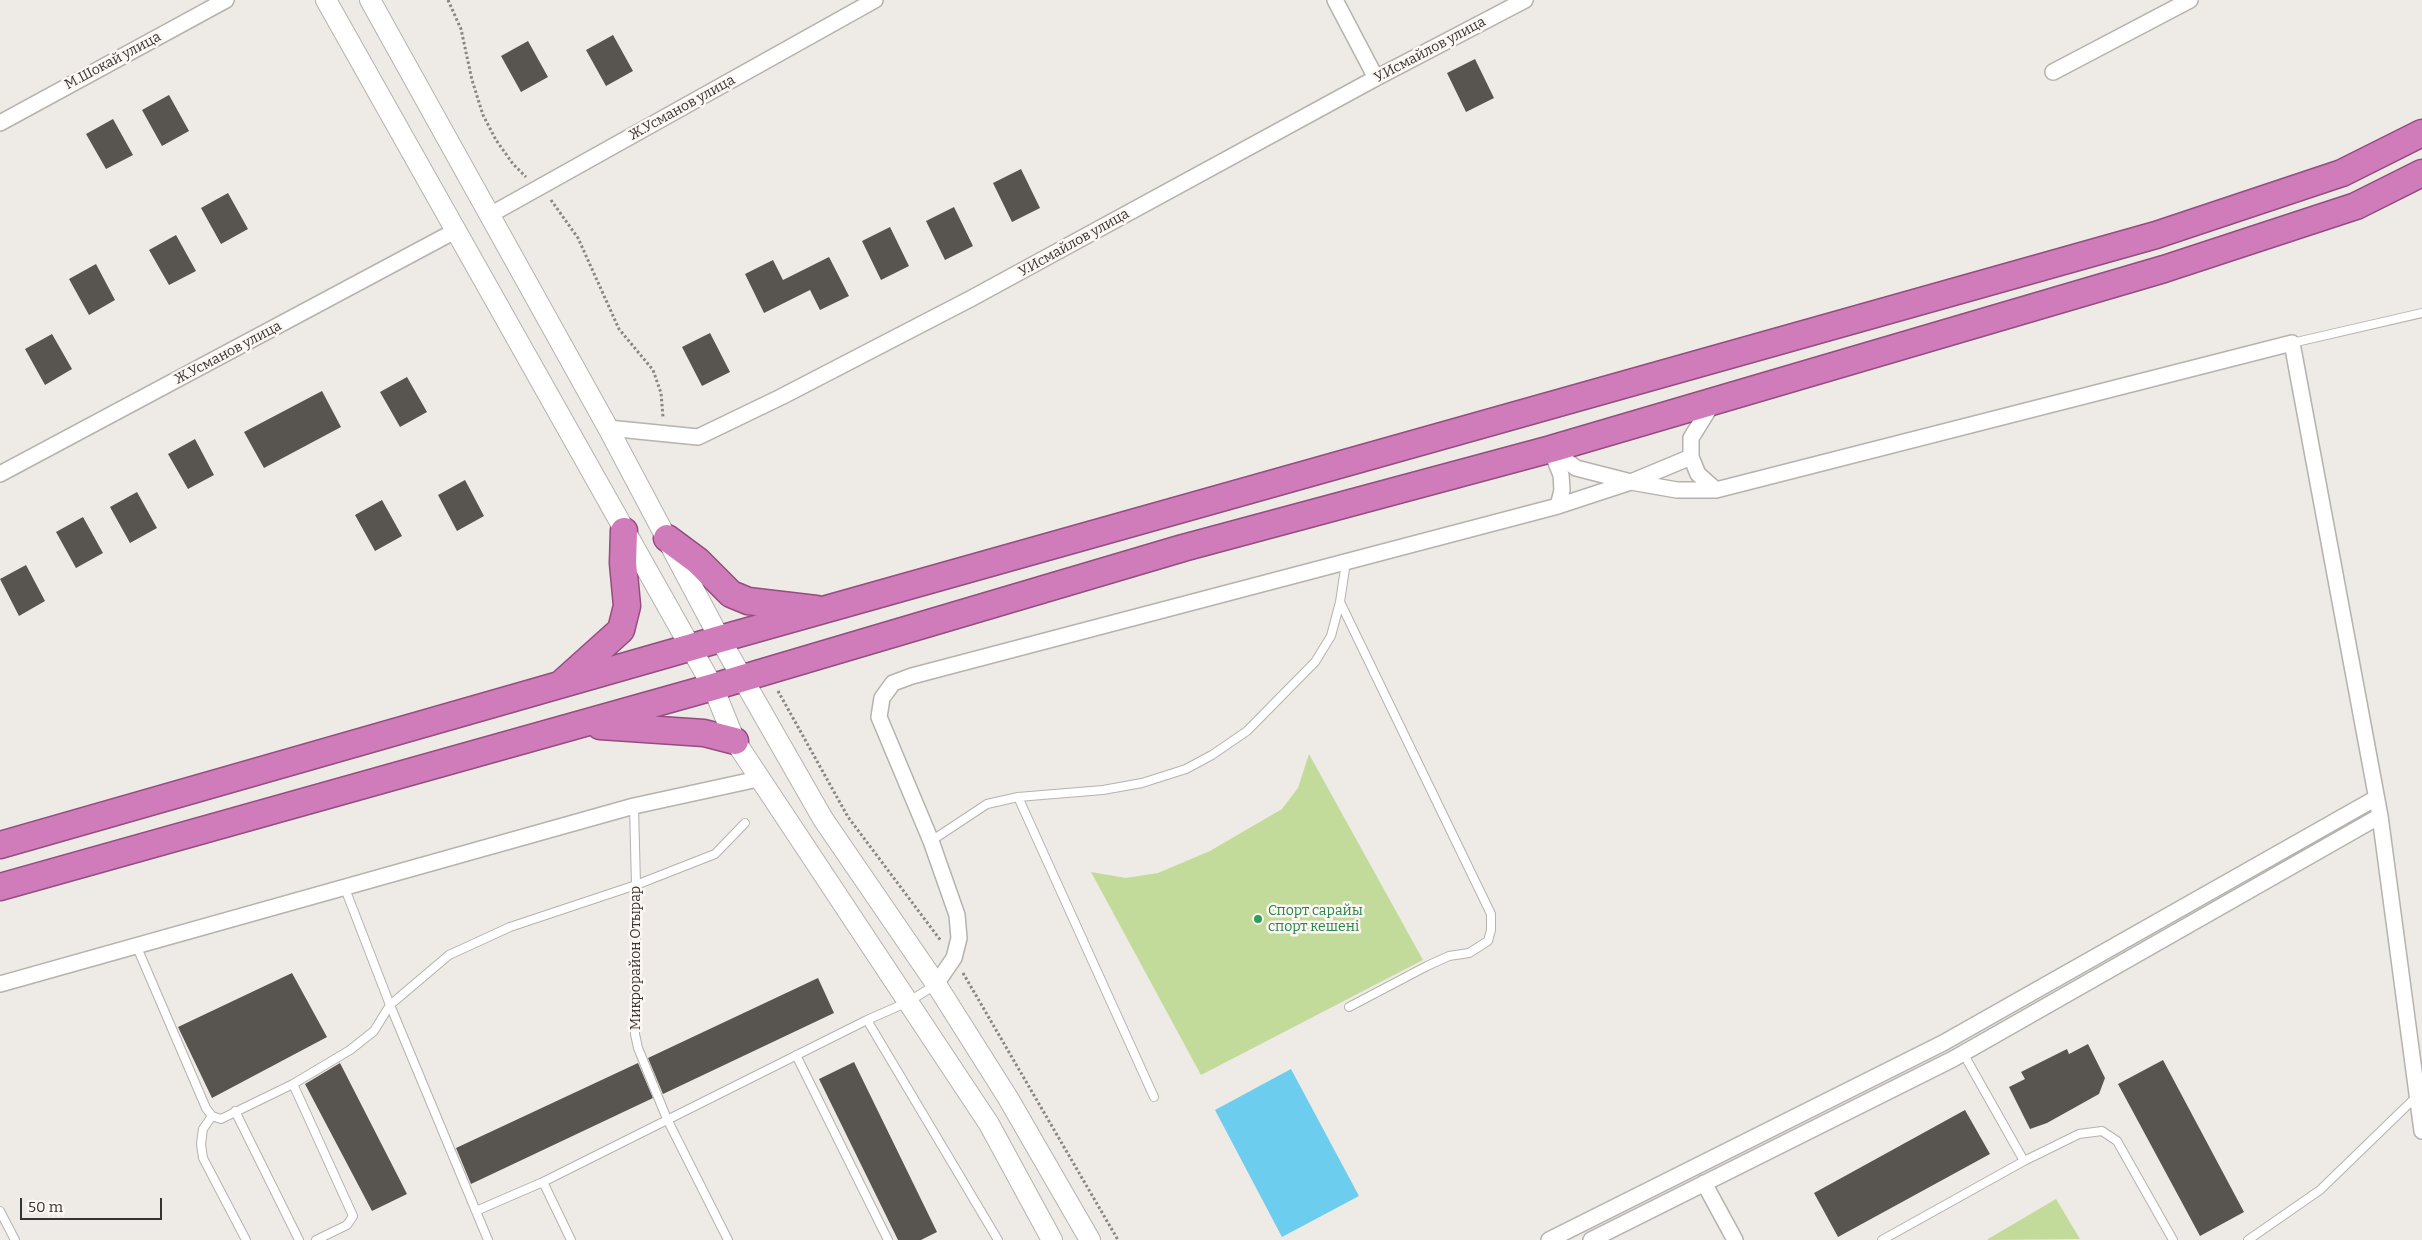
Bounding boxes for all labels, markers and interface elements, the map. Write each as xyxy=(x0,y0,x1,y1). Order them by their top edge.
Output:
street label: У.Исмайлов улица xyxy=(1371,14,1489,86)
street label: М.Шокай улица xyxy=(62,29,164,93)
street label: Ж.Усманов улица xyxy=(626,72,738,144)
street label: У.Исмайлов улица xyxy=(1016,206,1132,280)
street label: Ж.Усманов улица xyxy=(172,318,284,388)
street label: Микрорайон Отырар xyxy=(628,886,644,1030)
place label: Спорт сарайы спорт кешені xyxy=(1268,903,1363,936)
marker: Спорт сарайы спорт кешені xyxy=(1252,913,1264,925)
scale bar xyxy=(22,1188,165,1220)
text: 50 m xyxy=(28,1198,63,1216)

